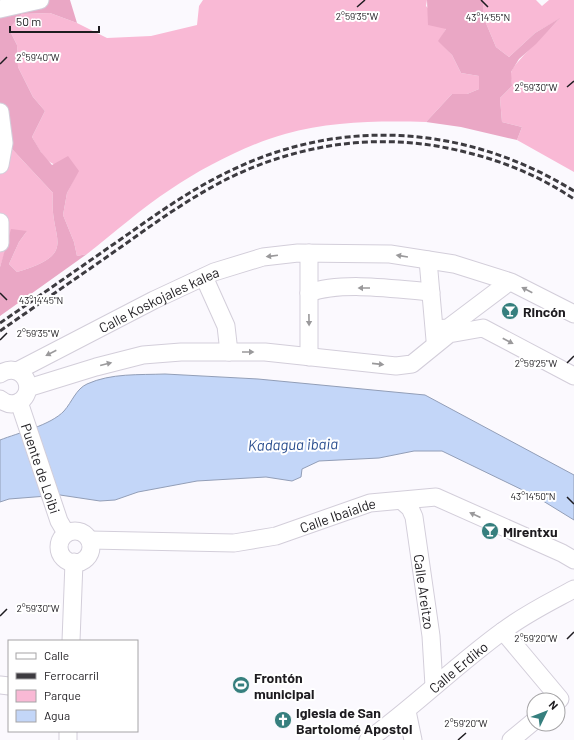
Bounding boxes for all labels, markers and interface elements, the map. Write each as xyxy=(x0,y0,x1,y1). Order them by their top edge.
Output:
scale bar xyxy=(10,8,99,34)
text: 2°59'35"W xyxy=(336,10,378,22)
text: 43°14'55"N xyxy=(466,11,510,23)
text: 50 m xyxy=(16,14,41,28)
text: 2°59'40"W xyxy=(16,51,60,63)
text: 2°59'30"W xyxy=(514,81,558,93)
one-way arrow xyxy=(266,253,278,259)
one-way arrow xyxy=(396,253,408,259)
street label: Calle Koskojales kalea xyxy=(96,263,221,336)
one-way arrow xyxy=(357,285,370,291)
one-way arrow xyxy=(521,287,532,293)
text: 43°14'45"N xyxy=(19,294,63,306)
bar icon: Rincón xyxy=(500,301,520,321)
place label: Rincón xyxy=(523,303,566,320)
one-way arrow xyxy=(306,314,313,326)
text: 2°59'35"W xyxy=(17,327,59,339)
one-way arrow xyxy=(502,338,513,345)
one-way arrow xyxy=(46,349,57,356)
one-way arrow xyxy=(242,349,255,355)
text: 2°59'25"W xyxy=(515,357,558,369)
one-way arrow xyxy=(372,360,384,367)
one-way arrow xyxy=(100,361,112,367)
street label: Puente de Loibi xyxy=(18,421,64,516)
water label: Kadagua ibaia xyxy=(248,434,338,454)
text: 43°14'50"N xyxy=(511,490,555,502)
street label: Calle Ibaialde xyxy=(297,494,376,536)
one-way arrow xyxy=(469,512,481,518)
bar icon: Mirentxu xyxy=(480,521,500,541)
place label: Mirentxu xyxy=(503,523,558,540)
street label: Calle Areitzo xyxy=(411,553,438,631)
text: 2°59'30"W xyxy=(16,602,60,614)
text: 2°59'20"W xyxy=(514,632,558,644)
street label: Calle Erdiko xyxy=(425,637,491,696)
legend xyxy=(8,640,138,732)
text: Calle xyxy=(44,648,69,662)
text: Ferrocarril xyxy=(44,668,99,682)
place label: Frontón municipal xyxy=(254,669,314,702)
sports icon: Frontón municipal xyxy=(231,675,251,695)
text: Parque xyxy=(44,688,81,702)
north arrow xyxy=(526,692,566,732)
text: N xyxy=(546,698,561,712)
place label: Iglesia de San Bartolomé Apostol xyxy=(296,704,412,737)
text: Agua xyxy=(44,708,70,722)
church icon: Iglesia de San Bartolomé Apostol xyxy=(273,710,293,730)
text: 2°59'20"W xyxy=(444,717,488,729)

